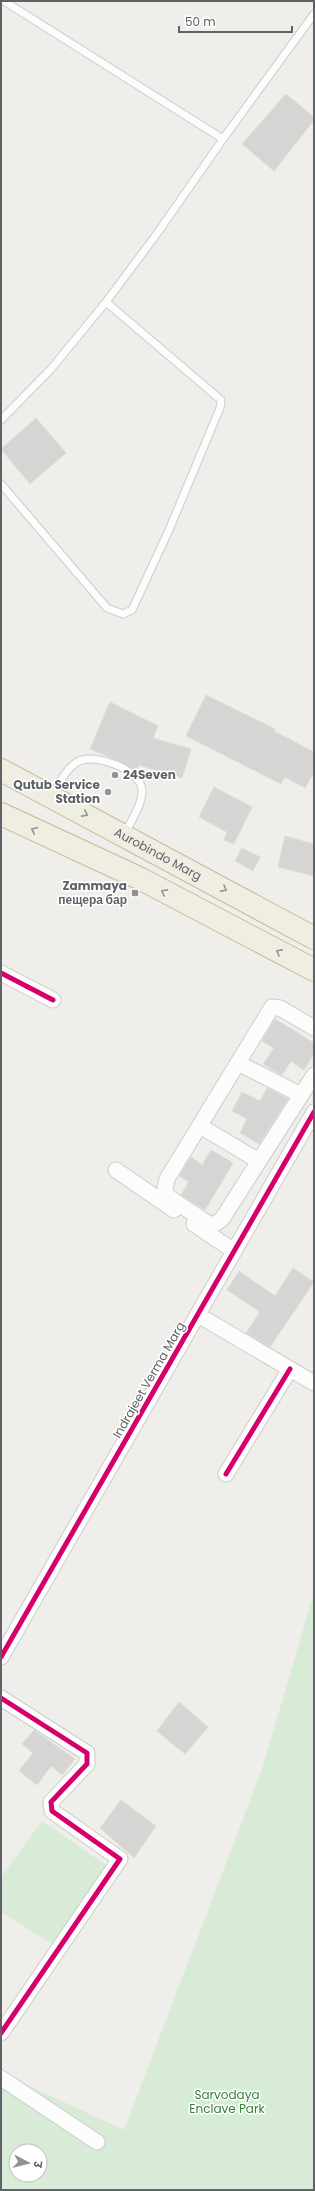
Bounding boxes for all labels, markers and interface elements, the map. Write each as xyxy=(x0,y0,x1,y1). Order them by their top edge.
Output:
scale bar xyxy=(179,8,292,34)
text: 50 m xyxy=(185,13,216,30)
place label: 24Seven xyxy=(123,766,176,783)
marker: 24Seven xyxy=(110,770,120,780)
place label: Qutub Service Station xyxy=(13,776,101,807)
marker: Qutub Service Station xyxy=(103,787,113,797)
one-way arrow xyxy=(81,809,88,817)
street label: Aurobindo Marg xyxy=(111,823,205,884)
one-way arrow xyxy=(31,827,39,835)
place label: Zammaya пещера бар xyxy=(58,877,127,908)
one-way arrow xyxy=(220,885,227,892)
marker: Zammaya пещера бар xyxy=(130,888,140,898)
one-way arrow xyxy=(161,889,169,896)
one-way arrow xyxy=(276,949,284,957)
street label: Indrajeet Verma Marg xyxy=(108,1319,189,1441)
park label: Sarvodaya Enclave Park xyxy=(189,2086,265,2117)
north arrow xyxy=(8,2143,48,2183)
text: उ xyxy=(30,2159,46,2169)

